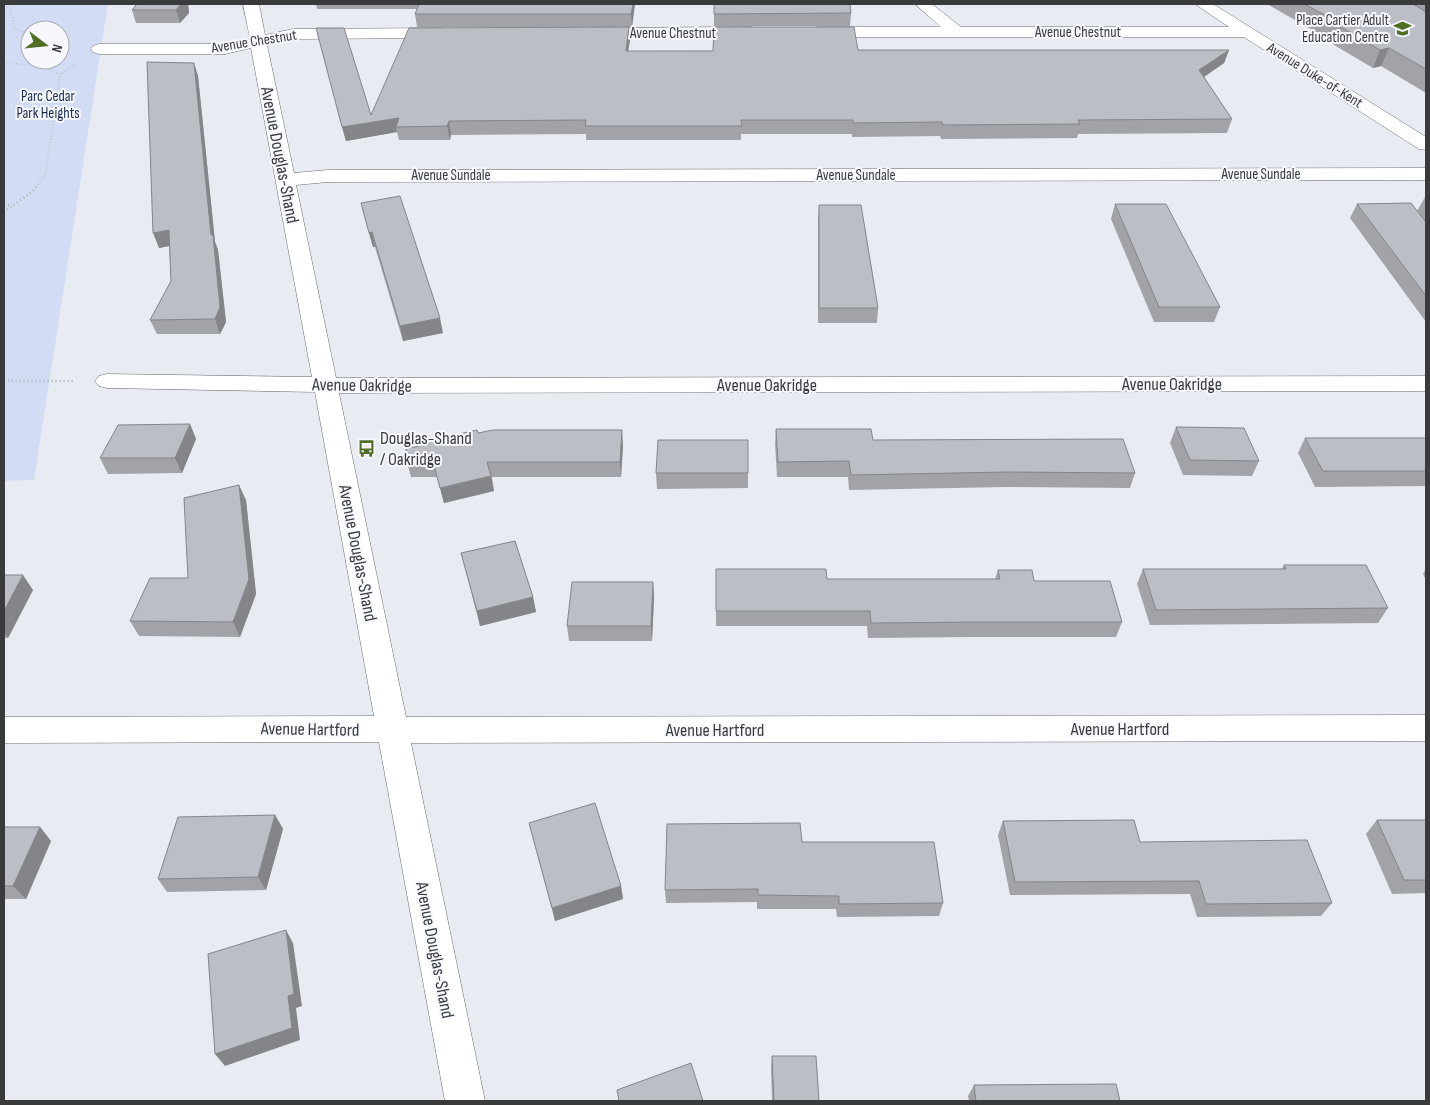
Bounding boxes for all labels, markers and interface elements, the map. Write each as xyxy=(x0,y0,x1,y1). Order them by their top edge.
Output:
place label: Place Cartier Adult Education Centre xyxy=(1296,11,1389,47)
school or university icon: Place Cartier Adult Education Centre xyxy=(1393,19,1413,39)
north arrow xyxy=(20,20,70,70)
street label: Avenue Chestnut xyxy=(1034,23,1121,42)
street label: Avenue Chestnut xyxy=(629,24,716,43)
street label: Avenue Chestnut xyxy=(209,25,298,58)
street label: Avenue Duke-of-Kent xyxy=(1263,38,1366,113)
text: N xyxy=(48,43,66,54)
street label: Avenue Douglas-Shand xyxy=(256,84,303,225)
park label: Parc Cedar Park Heights xyxy=(16,87,80,123)
street label: Avenue Sundale xyxy=(1220,165,1301,184)
street label: Avenue Sundale xyxy=(410,166,491,185)
street label: Avenue Sundale xyxy=(815,166,896,185)
street label: Avenue Oakridge xyxy=(311,374,412,397)
street label: Avenue Oakridge xyxy=(1121,374,1222,395)
street label: Avenue Oakridge xyxy=(716,375,817,396)
place label: Douglas-Shand / Oakridge xyxy=(380,428,472,470)
bus stop icon: Douglas-Shand / Oakridge xyxy=(356,438,376,458)
street label: Avenue Douglas-Shand xyxy=(334,482,381,623)
street label: Avenue Hartford xyxy=(260,718,359,741)
street label: Avenue Hartford xyxy=(1070,719,1169,740)
street label: Avenue Hartford xyxy=(665,720,764,741)
street label: Avenue Douglas-Shand xyxy=(411,879,458,1020)

